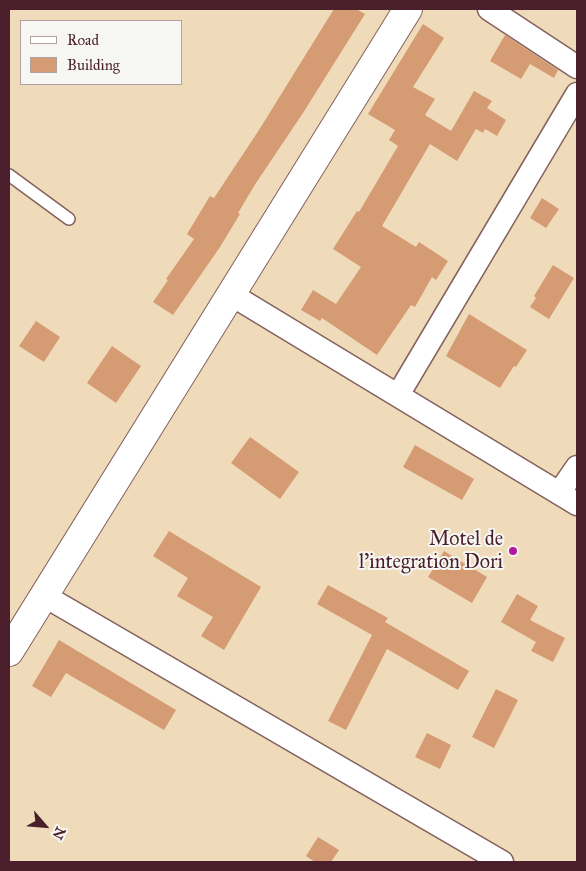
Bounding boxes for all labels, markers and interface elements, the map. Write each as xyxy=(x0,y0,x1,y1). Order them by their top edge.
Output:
legend xyxy=(20,20,182,85)
text: Road xyxy=(67,31,99,49)
text: Building xyxy=(67,56,120,74)
place label: Motel de l'integration Dori xyxy=(359,528,503,575)
marker: Motel de l'integration Dori xyxy=(507,545,519,557)
north arrow xyxy=(20,801,70,851)
text: N xyxy=(49,824,69,842)

